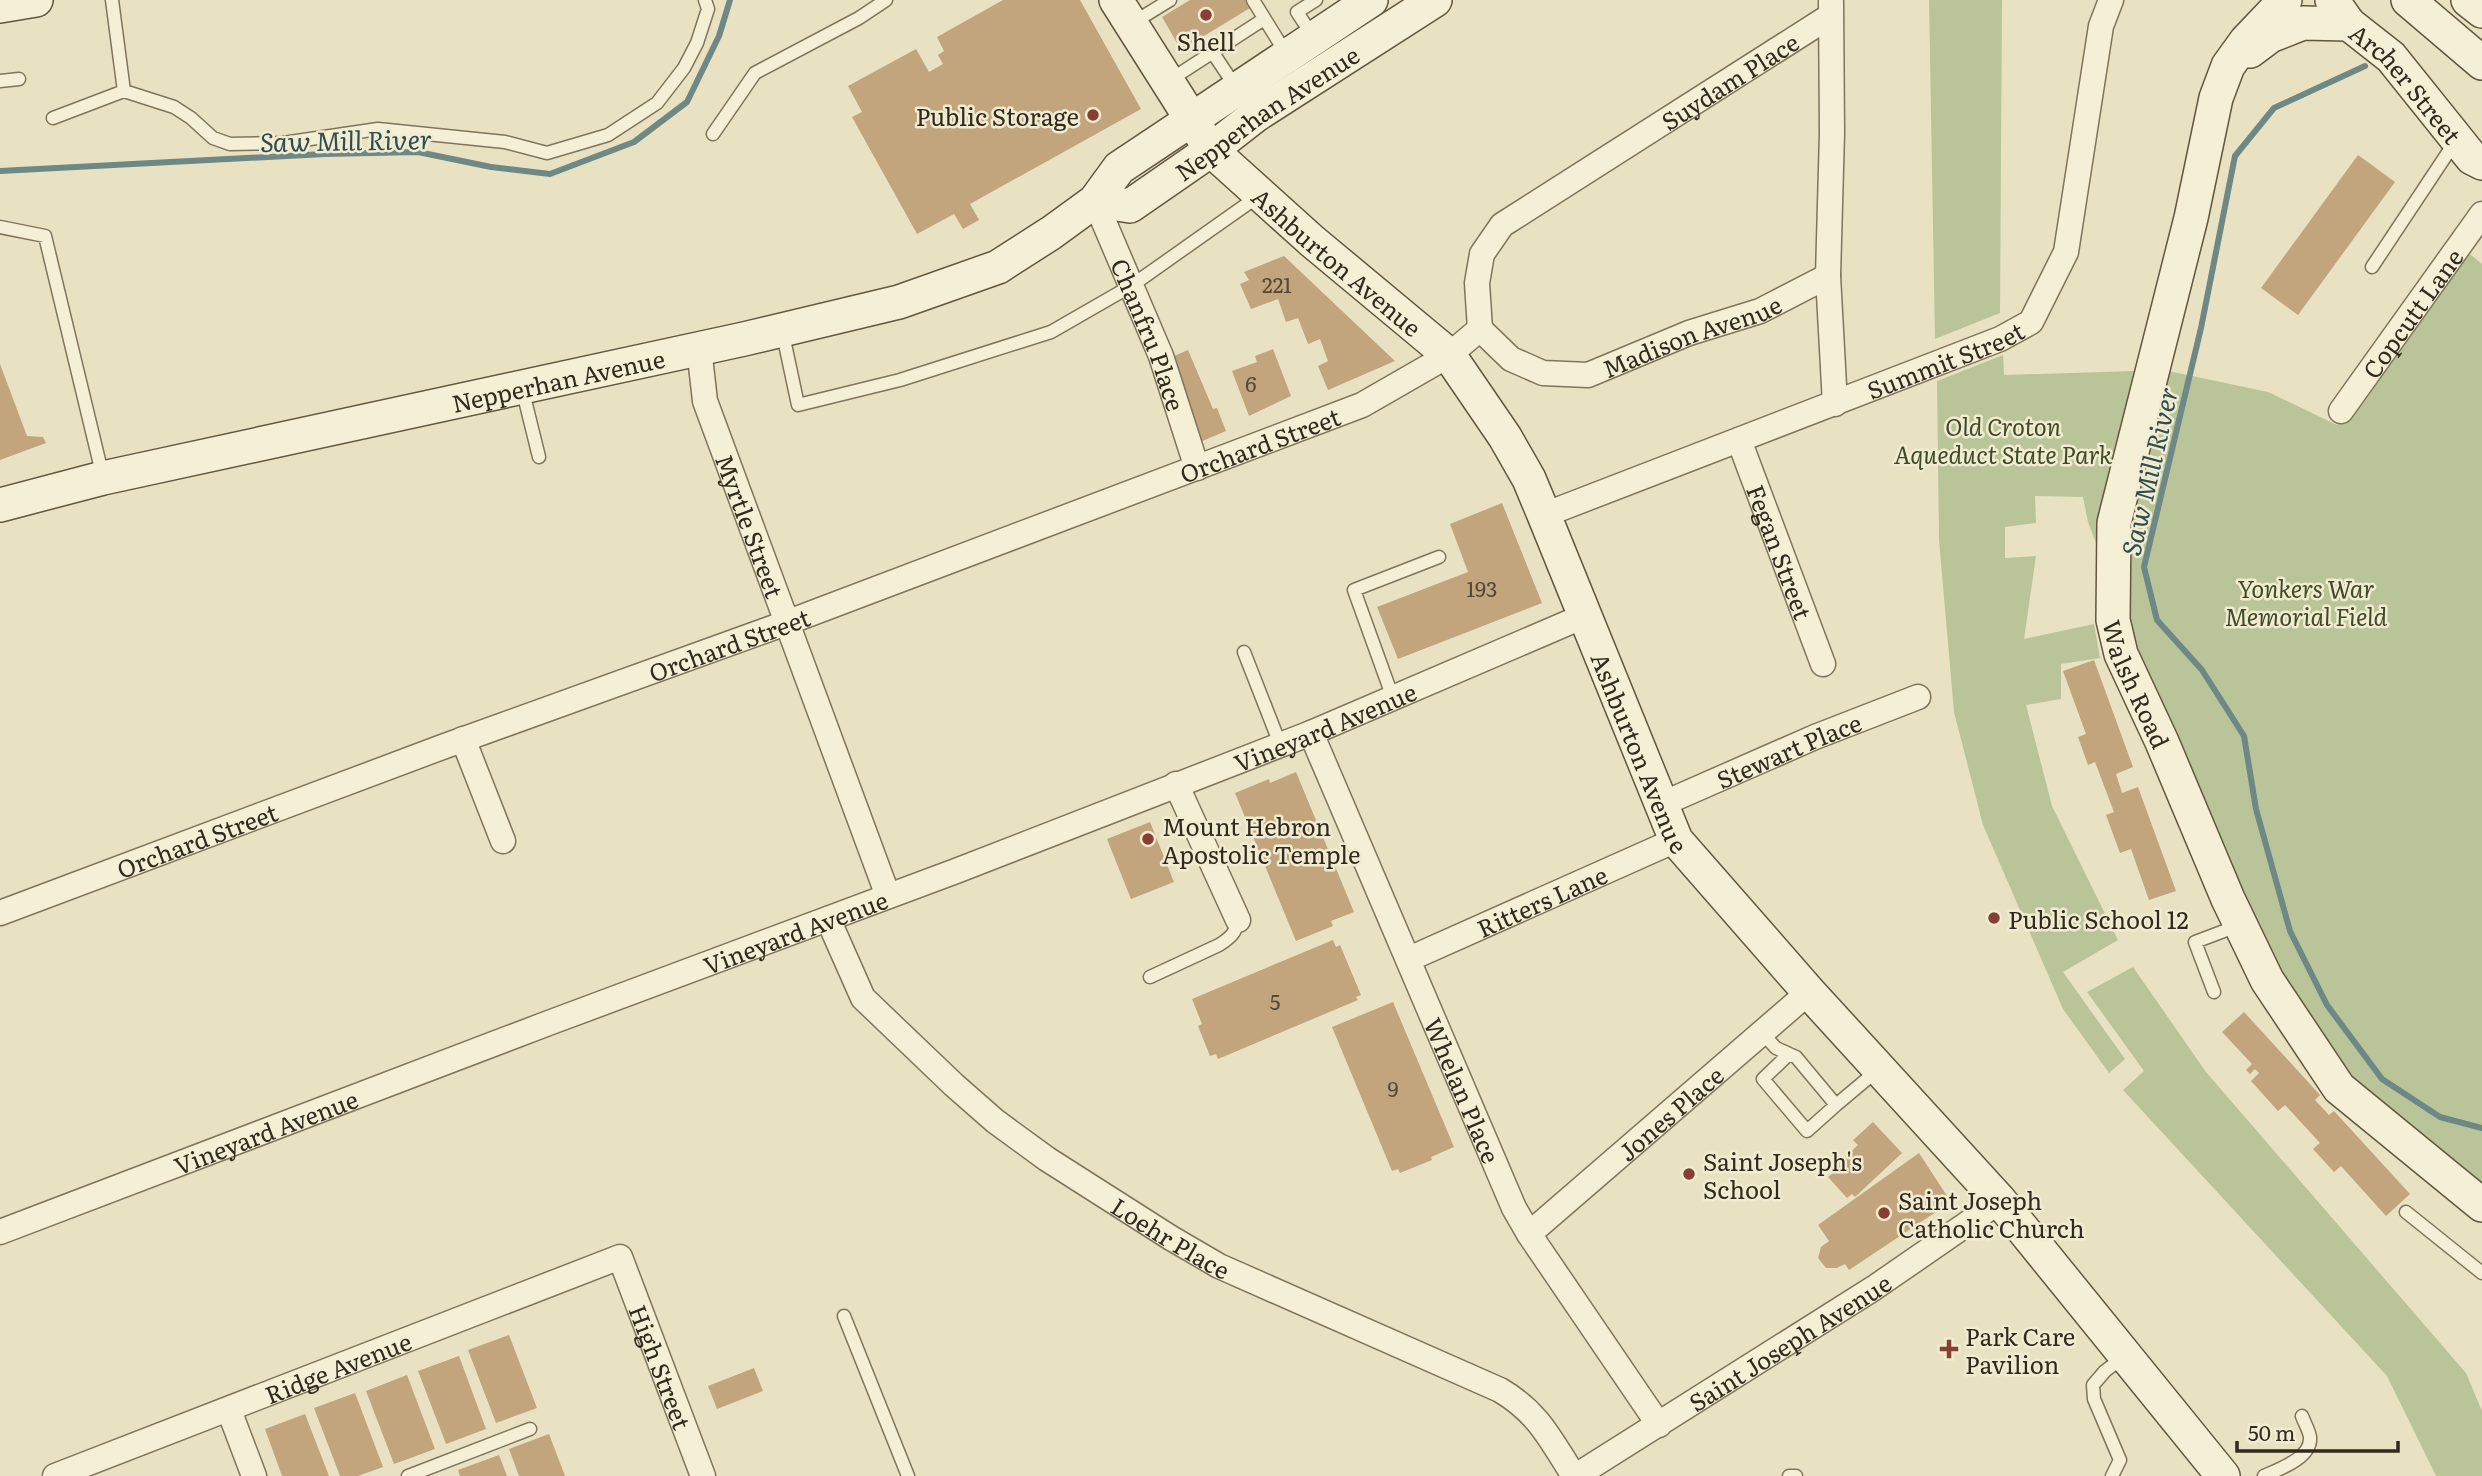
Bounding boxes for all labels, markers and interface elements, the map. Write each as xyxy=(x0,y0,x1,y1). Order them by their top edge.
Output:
marker: Shell xyxy=(1198,7,1214,23)
street label: Archer Street xyxy=(2343,14,2471,151)
place label: Shell xyxy=(1177,23,1235,58)
street label: Suydam Place xyxy=(1653,23,1805,137)
street label: Nepperhan Avenue xyxy=(1167,36,1365,188)
place label: Public Storage xyxy=(916,98,1079,133)
marker: Public Storage xyxy=(1085,107,1101,123)
water label: Saw Mill River xyxy=(260,118,432,160)
street label: Ashburton Avenue xyxy=(1245,178,1430,343)
street label: Copcutt Lane xyxy=(2353,240,2470,385)
street label: Chanfru Place xyxy=(1104,252,1195,415)
house number: 221 xyxy=(1262,268,1292,299)
street label: Madison Avenue xyxy=(1597,286,1787,385)
street label: Summit Street xyxy=(1861,312,2030,406)
street label: Nepperhan Avenue xyxy=(448,339,668,419)
house number: 6 xyxy=(1245,367,1257,398)
water label: Saw Mill River xyxy=(2110,383,2186,559)
street label: Orchard Street xyxy=(1174,397,1345,490)
park label: Old Croton Aqueduct State Park xyxy=(1894,408,2113,471)
street label: Myrtle Street xyxy=(708,449,794,603)
street label: Fegan Street xyxy=(1740,479,1822,624)
park label: Yonkers War Memorial Field xyxy=(2225,570,2388,633)
house number: 193 xyxy=(1467,572,1497,603)
street label: Orchard Street xyxy=(643,598,815,689)
street label: Walsh Road xyxy=(2096,616,2180,754)
street label: Ashburton Avenue xyxy=(1584,647,1697,860)
street label: Vineyard Avenue xyxy=(1228,673,1421,779)
street label: Stewart Place xyxy=(1710,703,1866,796)
street label: Orchard Street xyxy=(111,793,282,885)
place label: Mount Hebron Apostolic Temple xyxy=(1162,808,1360,871)
marker: Mount Hebron Apostolic Temple xyxy=(1140,831,1156,847)
street label: Ritters Lane xyxy=(1471,856,1612,944)
street label: Vineyard Avenue xyxy=(698,881,892,981)
place label: Public School 12 xyxy=(2008,901,2189,936)
marker: Public School 12 xyxy=(1986,910,2002,926)
house number: 5 xyxy=(1270,985,1280,1016)
street label: Whelan Place xyxy=(1417,1012,1510,1168)
street label: Jones Place xyxy=(1609,1057,1730,1168)
house number: 9 xyxy=(1388,1072,1399,1103)
street label: Vineyard Avenue xyxy=(168,1080,362,1182)
place label: Saint Joseph's School xyxy=(1703,1143,1862,1206)
marker: Saint Joseph's School xyxy=(1681,1166,1697,1182)
place label: Saint Joseph Catholic Church xyxy=(1898,1182,2085,1245)
street label: Loehr Place xyxy=(1105,1187,1236,1286)
marker: Saint Joseph Catholic Church xyxy=(1876,1205,1892,1221)
street label: Saint Joseph Avenue xyxy=(1681,1264,1897,1419)
street label: High Street xyxy=(622,1299,701,1434)
place label: Park Care Pavilion xyxy=(1965,1318,2075,1381)
street label: Ridge Avenue xyxy=(259,1322,416,1411)
marker: Park Care Pavilion xyxy=(1939,1339,1959,1359)
scale bar xyxy=(2237,1410,2398,1454)
text: 50 m xyxy=(2248,1416,2295,1447)

